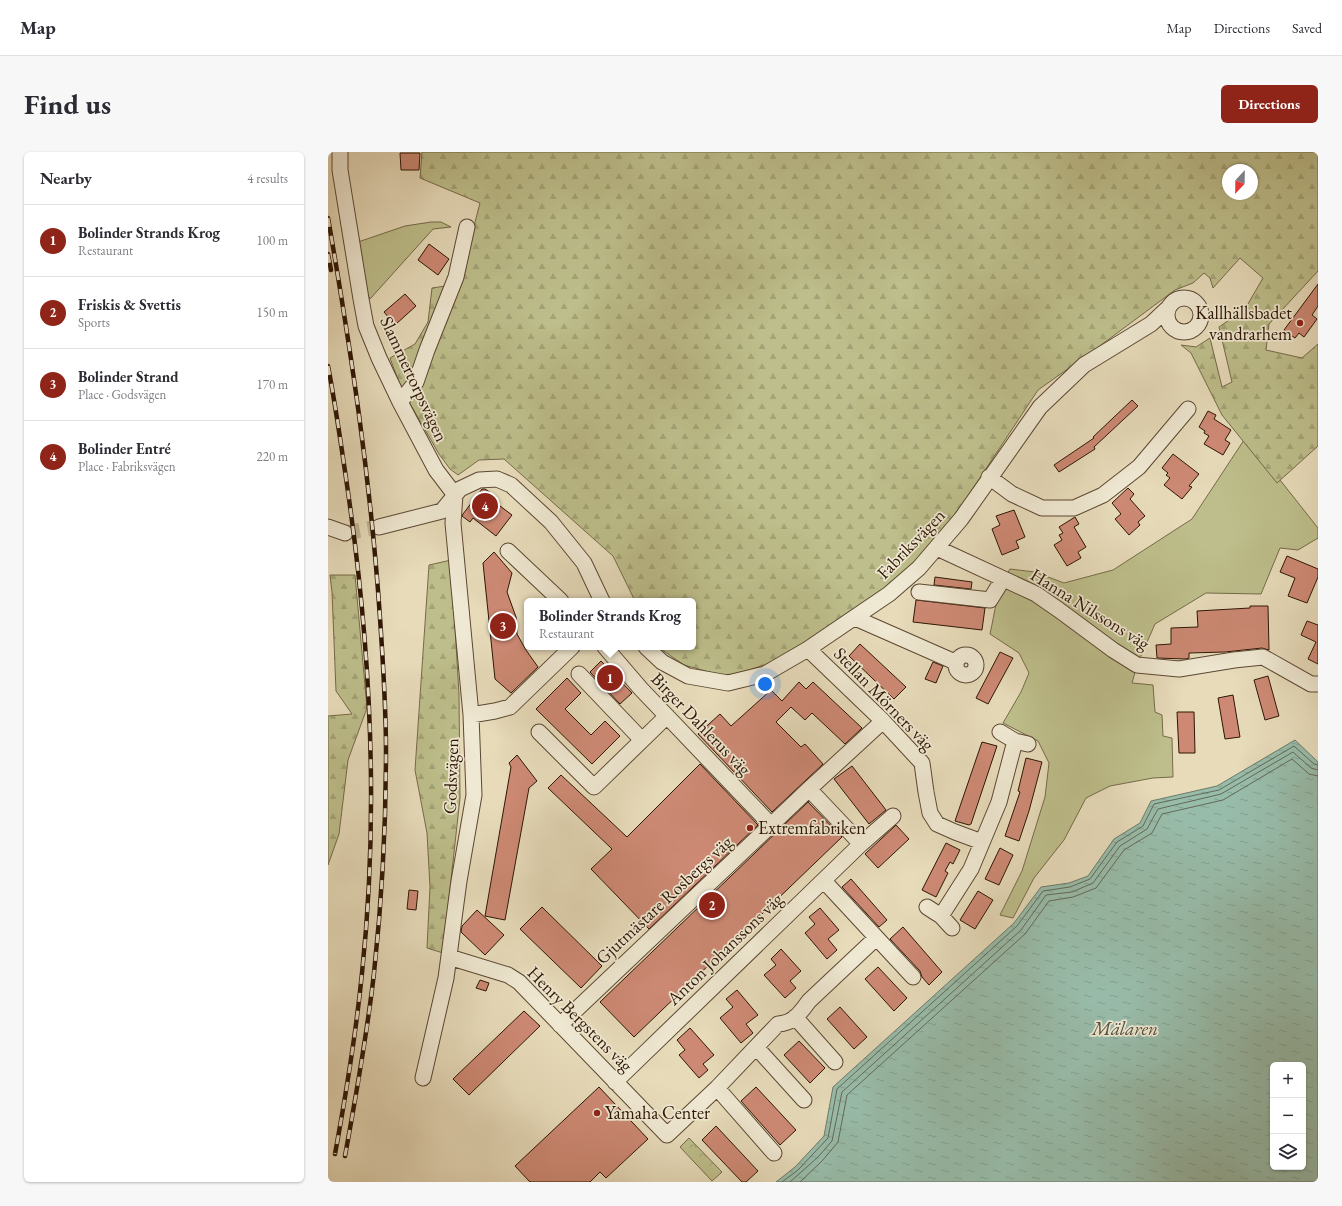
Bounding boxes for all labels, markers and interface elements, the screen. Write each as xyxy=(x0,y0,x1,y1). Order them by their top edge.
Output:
text: Map xyxy=(20,15,56,40)
text: Map xyxy=(1166,19,1192,37)
text: Directions xyxy=(1214,19,1270,37)
text: Saved xyxy=(1292,19,1322,37)
button: Directions xyxy=(1221,85,1318,123)
text: Find us xyxy=(24,86,111,122)
north arrow xyxy=(1222,164,1258,200)
text: Nearby xyxy=(40,167,92,189)
text: 4 results xyxy=(247,170,288,187)
text: Bolinder Strands Krog xyxy=(78,223,220,242)
text: 1 xyxy=(50,232,56,249)
text: 100 m xyxy=(257,232,288,249)
text: Restaurant xyxy=(78,242,133,259)
text: Friskis & Svettis xyxy=(78,295,181,314)
place label: Kallhällsbadet vandrarhem xyxy=(1195,301,1292,345)
text: 2 xyxy=(50,304,56,321)
text: 150 m xyxy=(257,304,288,321)
street label: Slammertorpsvägen xyxy=(375,312,454,446)
text: Sports xyxy=(78,314,110,331)
marker: Kallhällsbadet vandrarhem xyxy=(1295,318,1305,328)
text: Bolinder Strand xyxy=(78,367,179,386)
text: 3 xyxy=(50,376,56,393)
text: 170 m xyxy=(257,376,288,393)
text: Place · Godsvägen xyxy=(78,386,166,403)
text: Bolinder Entré xyxy=(78,439,171,458)
text: 4 xyxy=(50,448,56,465)
text: 220 m xyxy=(257,448,288,465)
text: Place · Fabriksvägen xyxy=(78,458,176,475)
pin: 4 xyxy=(472,491,498,521)
street label: Fabriksvägen xyxy=(871,503,950,584)
street label: Hanna Nilssons väg xyxy=(1026,563,1154,655)
popup xyxy=(524,598,696,650)
text: Bolinder Strands Krog xyxy=(539,606,681,625)
pin: 3 xyxy=(490,611,516,641)
text: Restaurant xyxy=(539,625,594,642)
street label: Stellan Mörners väg xyxy=(829,642,940,755)
pin: 1 xyxy=(597,663,623,693)
street label: Birger Dahlerus väg xyxy=(646,667,756,780)
your location xyxy=(755,674,775,694)
street label: Godsvägen xyxy=(438,737,463,814)
place label: Extremfabriken xyxy=(758,816,866,839)
marker: Extremfabriken xyxy=(745,823,755,833)
street label: Gjutmästare Rosbergs väg xyxy=(591,830,737,969)
street label: Anton Johanssons väg xyxy=(661,887,788,1011)
pin: 2 xyxy=(699,890,725,920)
street label: Henry Bergstens väg xyxy=(523,961,638,1076)
water label: Mälaren xyxy=(1091,1016,1158,1041)
map controls xyxy=(1270,1062,1306,1170)
button: + xyxy=(1270,1062,1306,1098)
button: − xyxy=(1270,1098,1306,1134)
place label: Yamaha Center xyxy=(605,1101,710,1124)
marker: Yamaha Center xyxy=(592,1108,602,1118)
button: layers xyxy=(1270,1134,1306,1170)

